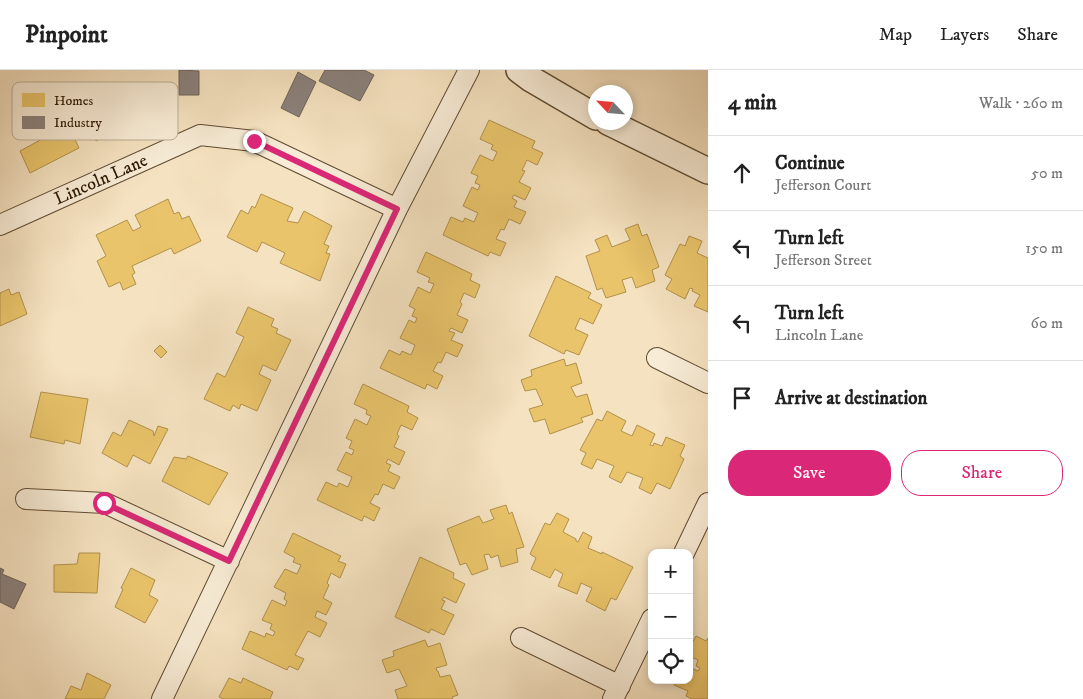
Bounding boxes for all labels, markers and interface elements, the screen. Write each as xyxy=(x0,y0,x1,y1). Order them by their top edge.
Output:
text: Pinpoint xyxy=(25,20,108,50)
text: Map xyxy=(879,24,912,46)
text: Layers xyxy=(940,24,989,46)
text: Share xyxy=(1017,24,1058,46)
legend xyxy=(12,82,178,140)
north arrow xyxy=(588,85,633,130)
text: 4 min xyxy=(728,90,777,116)
text: Homes xyxy=(54,92,94,110)
text: Walk · 260 m xyxy=(979,93,1063,113)
text: Industry xyxy=(54,114,102,132)
route end xyxy=(243,130,266,153)
street label: Lincoln Lane xyxy=(51,150,151,210)
text: Continue xyxy=(775,152,845,175)
icon: ahead xyxy=(728,159,756,187)
text: 50 m xyxy=(1031,163,1063,183)
text: Jefferson Court xyxy=(775,175,871,195)
text: Turn left xyxy=(775,227,844,250)
icon: left xyxy=(728,234,756,262)
text: 150 m xyxy=(1025,238,1063,258)
text: Jefferson Street xyxy=(775,250,872,270)
text: Turn left xyxy=(775,302,844,325)
icon: left xyxy=(728,309,756,337)
text: 60 m xyxy=(1031,313,1063,333)
text: Lincoln Lane xyxy=(775,325,863,345)
icon: arrive xyxy=(728,384,756,412)
text: Arrive at destination xyxy=(775,387,927,410)
button: Save xyxy=(728,450,891,496)
button: Share xyxy=(901,450,1063,496)
route start xyxy=(93,492,116,515)
map controls xyxy=(648,549,693,684)
button: + xyxy=(648,549,693,594)
button: − xyxy=(648,594,693,639)
button: locate xyxy=(648,639,693,684)

